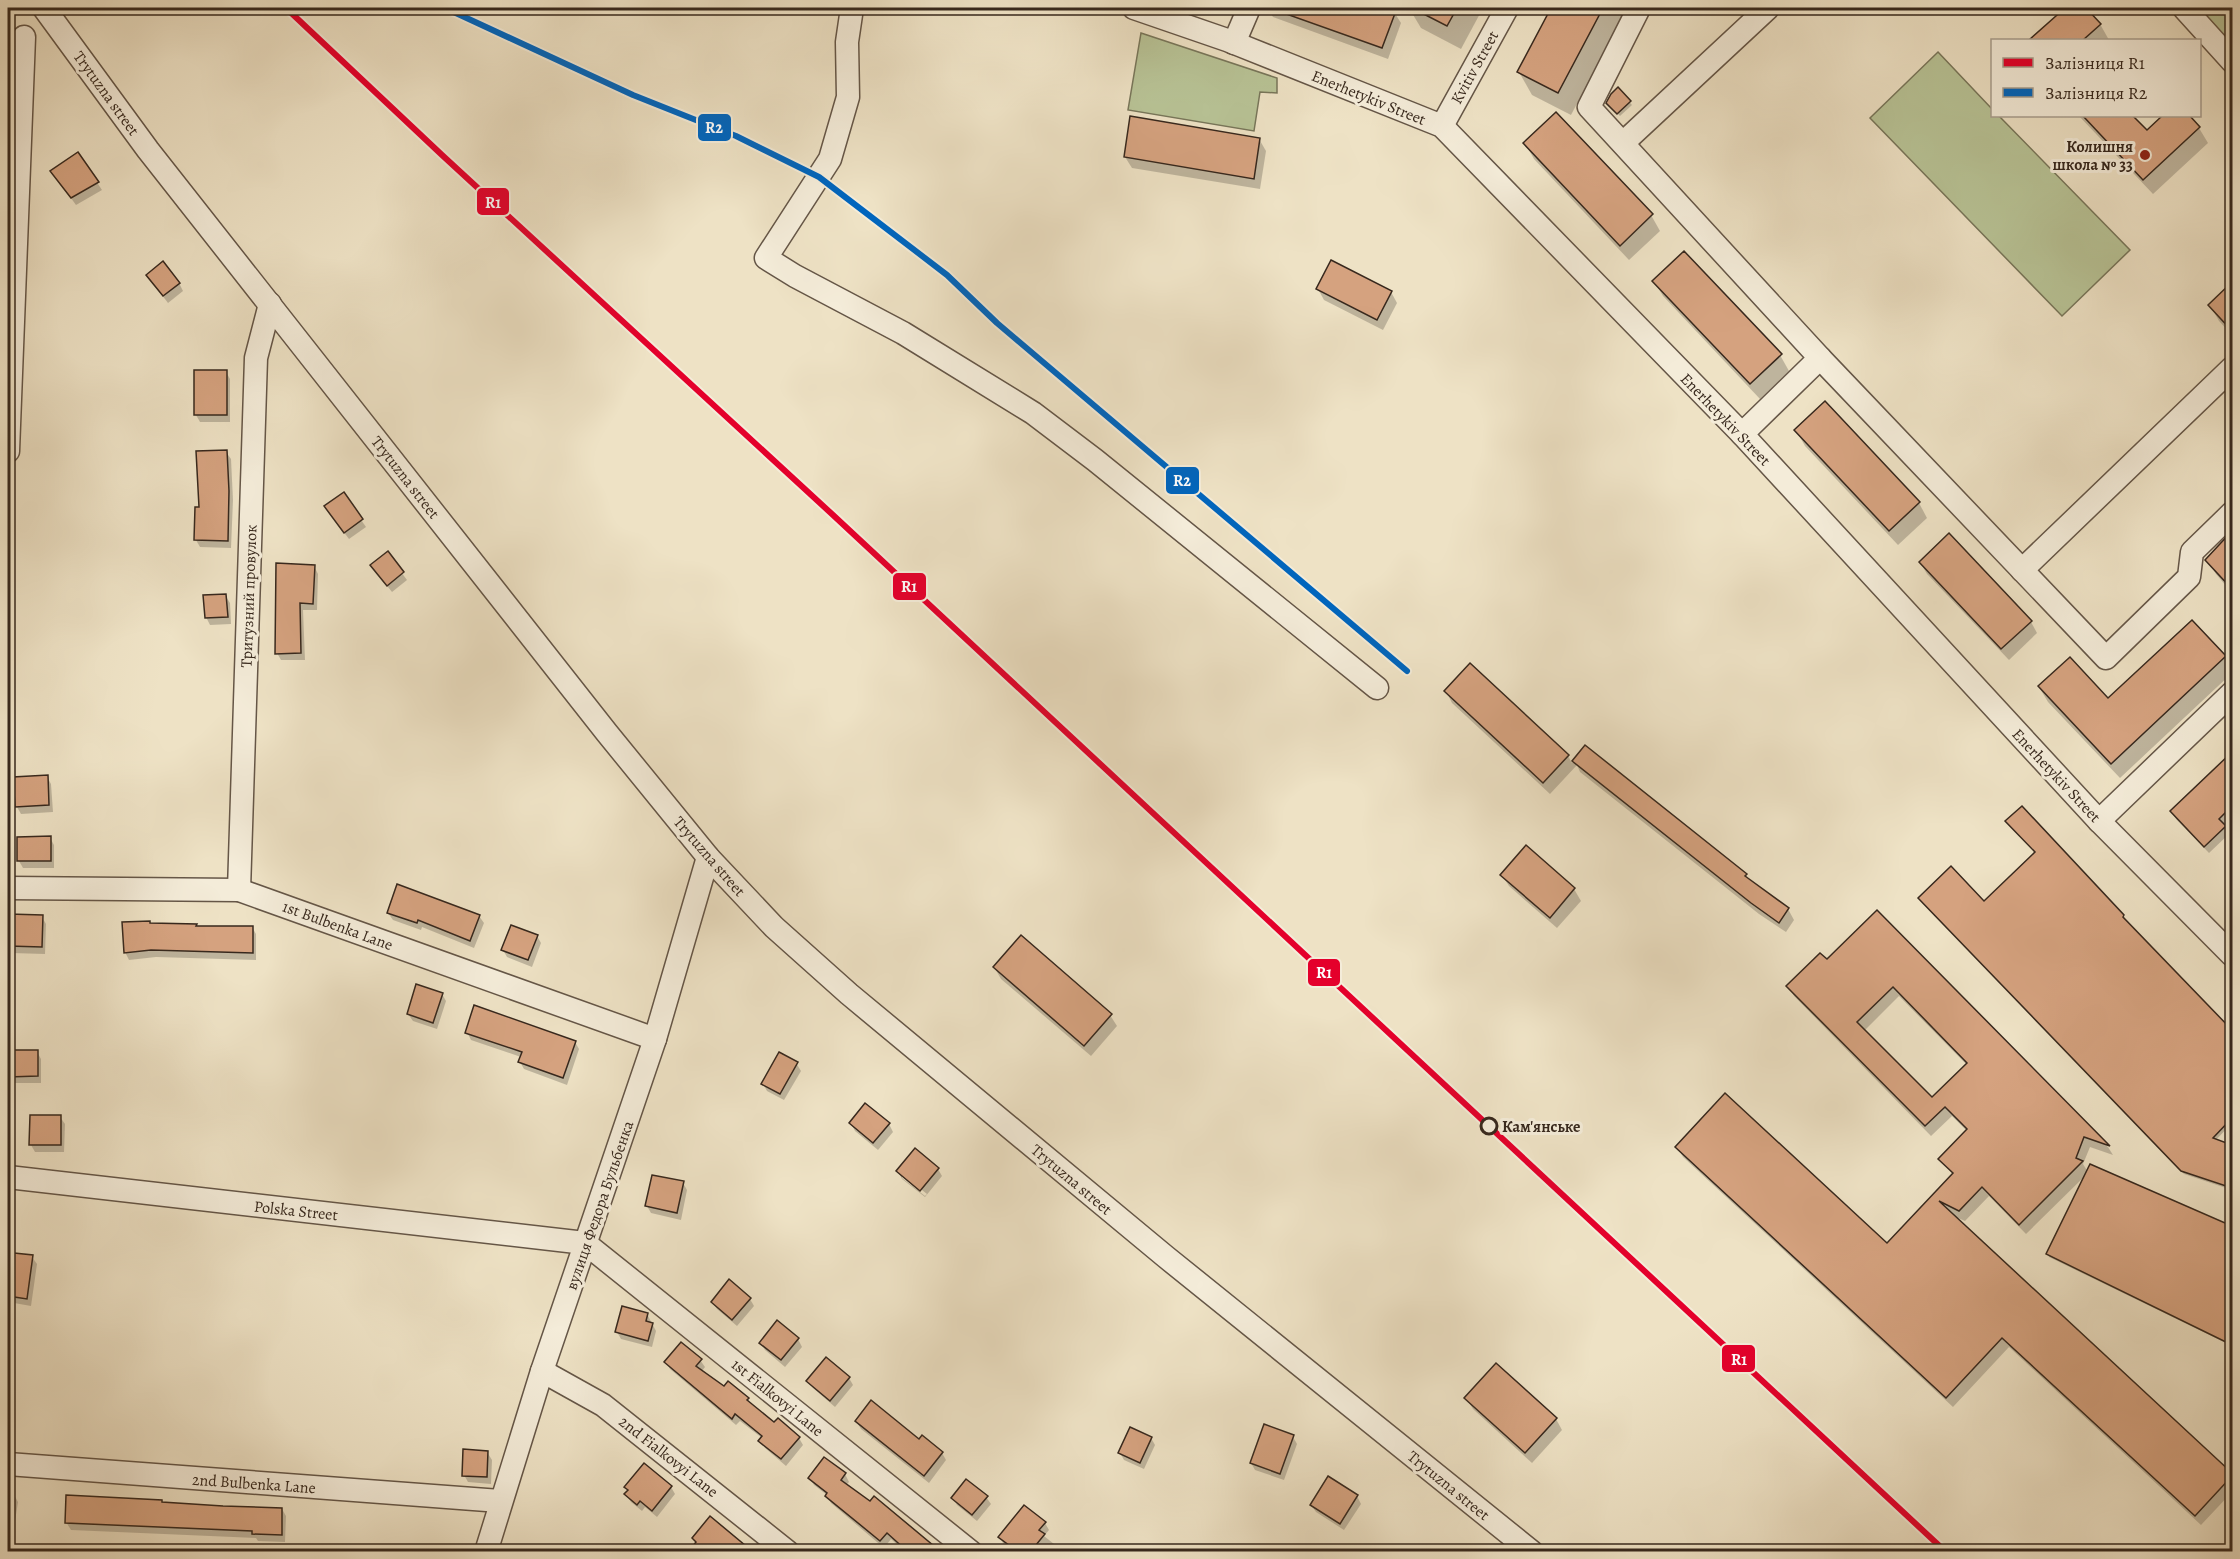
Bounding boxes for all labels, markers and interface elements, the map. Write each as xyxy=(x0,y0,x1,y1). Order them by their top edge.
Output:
street label: Kvitiv Street xyxy=(1446,27,1504,108)
legend xyxy=(1991,39,2201,117)
street label: Trytuzna street xyxy=(68,47,144,140)
text: Залізниця R1 xyxy=(2045,51,2145,75)
street label: Enerhetykiv Street xyxy=(1308,65,1429,131)
text: Залізниця R2 xyxy=(2045,81,2148,105)
line badge: R2 xyxy=(697,113,732,142)
text: R2 xyxy=(705,117,723,139)
place label: Колишня школа № 33 xyxy=(2053,136,2133,176)
marker: Колишня школа № 33 xyxy=(2138,148,2152,162)
line badge: R1 xyxy=(476,187,510,216)
text: R1 xyxy=(485,192,501,214)
street label: Enerhetykiv Street xyxy=(1675,368,1775,471)
street label: Trytuzna street xyxy=(366,432,445,524)
line badge: R2 xyxy=(1165,466,1200,495)
text: R2 xyxy=(1173,470,1191,492)
street label: Тритузний провулок xyxy=(236,524,262,668)
line badge: R1 xyxy=(892,572,927,601)
text: R1 xyxy=(901,576,917,598)
street label: Enerhetykiv Street xyxy=(2007,724,2106,828)
street label: Trytuzna street xyxy=(668,812,750,902)
street label: 1st Bulbenka Lane xyxy=(279,896,396,956)
line badge: R1 xyxy=(1307,958,1341,987)
text: R1 xyxy=(1316,962,1332,984)
place label: Кам'янське xyxy=(1502,1116,1581,1138)
street label: вулиця Федора Бульбенка xyxy=(561,1117,639,1293)
marker: Кам'янське xyxy=(1480,1117,1498,1135)
street label: Trytuzna street xyxy=(1026,1139,1117,1220)
street label: Polska Street xyxy=(253,1196,339,1226)
line badge: R1 xyxy=(1721,1344,1756,1373)
text: R1 xyxy=(1731,1349,1747,1371)
street label: 1st Fialkovyi Lane xyxy=(727,1354,828,1442)
street label: 2nd Fialkovyi Lane xyxy=(614,1411,723,1503)
street label: Trytuzna street xyxy=(1403,1446,1494,1526)
street label: 2nd Bulbenka Lane xyxy=(191,1469,317,1499)

